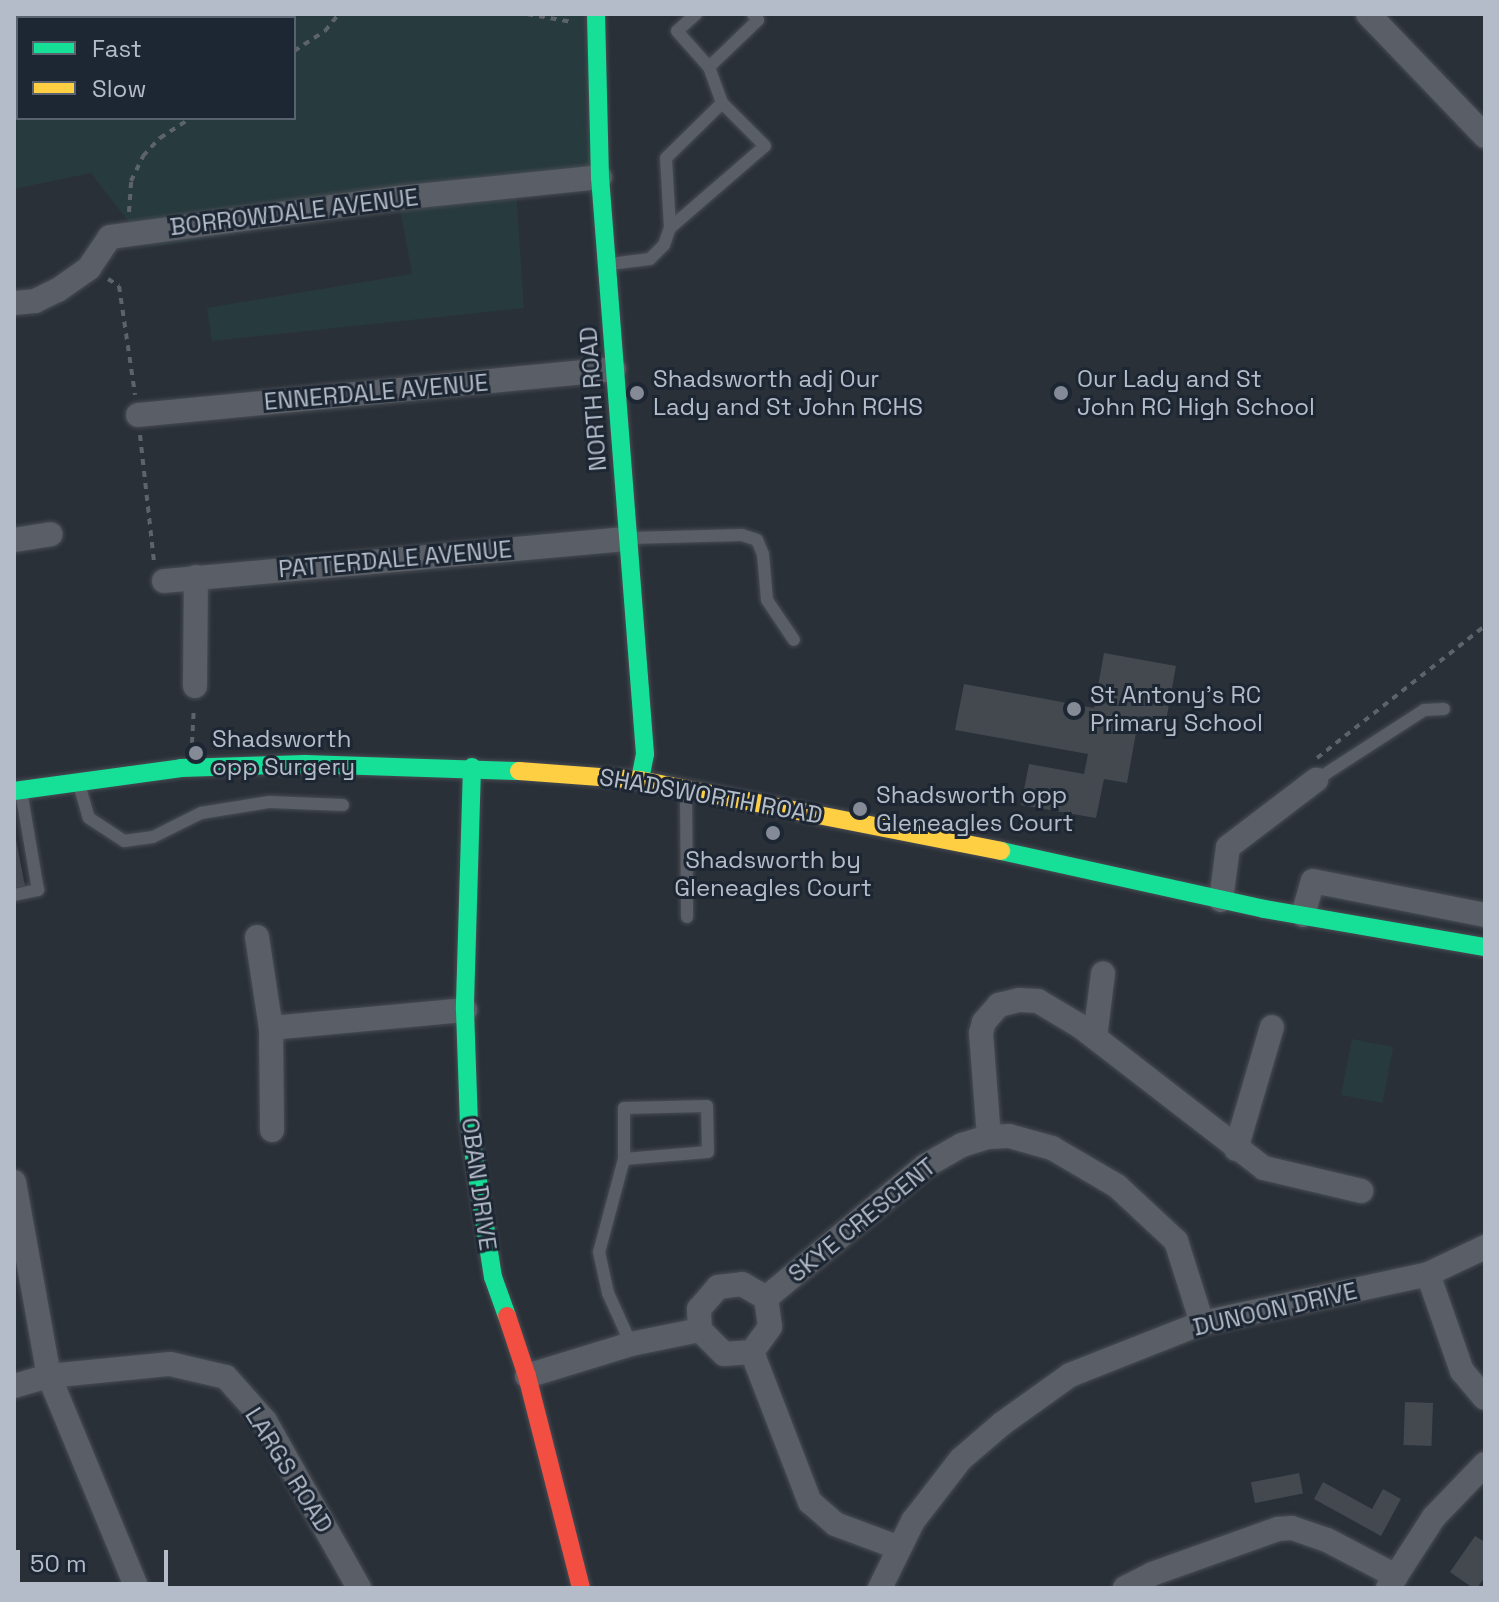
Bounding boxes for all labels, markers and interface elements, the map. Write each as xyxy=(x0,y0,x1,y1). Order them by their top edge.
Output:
legend xyxy=(16,16,296,120)
text: Fast xyxy=(92,33,142,64)
text: Slow xyxy=(92,73,146,104)
street label: BORROWDALE AVENUE xyxy=(168,182,420,242)
street label: NORTH ROAD xyxy=(574,326,612,472)
place label: Shadsworth adj Our Lady and St John RCHS xyxy=(653,365,923,421)
place label: Our Lady and St John RC High School xyxy=(1077,365,1315,421)
street label: ENNERDALE AVENUE xyxy=(263,368,489,416)
marker: Shadsworth adj Our Lady and St John RCHS xyxy=(628,384,646,402)
marker: Our Lady and St John RC High School xyxy=(1052,384,1070,402)
street label: PATTERDALE AVENUE xyxy=(277,534,513,584)
place label: St Antony's RC Primary School xyxy=(1090,681,1263,737)
marker: St Antony's RC Primary School xyxy=(1065,700,1083,718)
place label: Shadsworth opp Surgery xyxy=(212,725,355,781)
marker: Shadsworth opp Surgery xyxy=(187,744,205,762)
street label: SHADSWORTH ROAD xyxy=(597,762,825,830)
place label: Shadsworth opp Gleneagles Court xyxy=(876,781,1074,837)
marker: Shadsworth opp Gleneagles Court xyxy=(851,800,869,818)
marker: Shadsworth by Gleneagles Court xyxy=(764,824,782,842)
place label: Shadsworth by Gleneagles Court xyxy=(674,846,872,902)
street label: OBAN DRIVE xyxy=(455,1116,503,1252)
street label: SKYE CRESCENT xyxy=(782,1152,942,1288)
street label: DUNOON DRIVE xyxy=(1190,1276,1360,1342)
street label: LARGS ROAD xyxy=(239,1402,339,1538)
scale bar xyxy=(20,1534,172,1584)
text: 50 m xyxy=(30,1548,87,1579)

